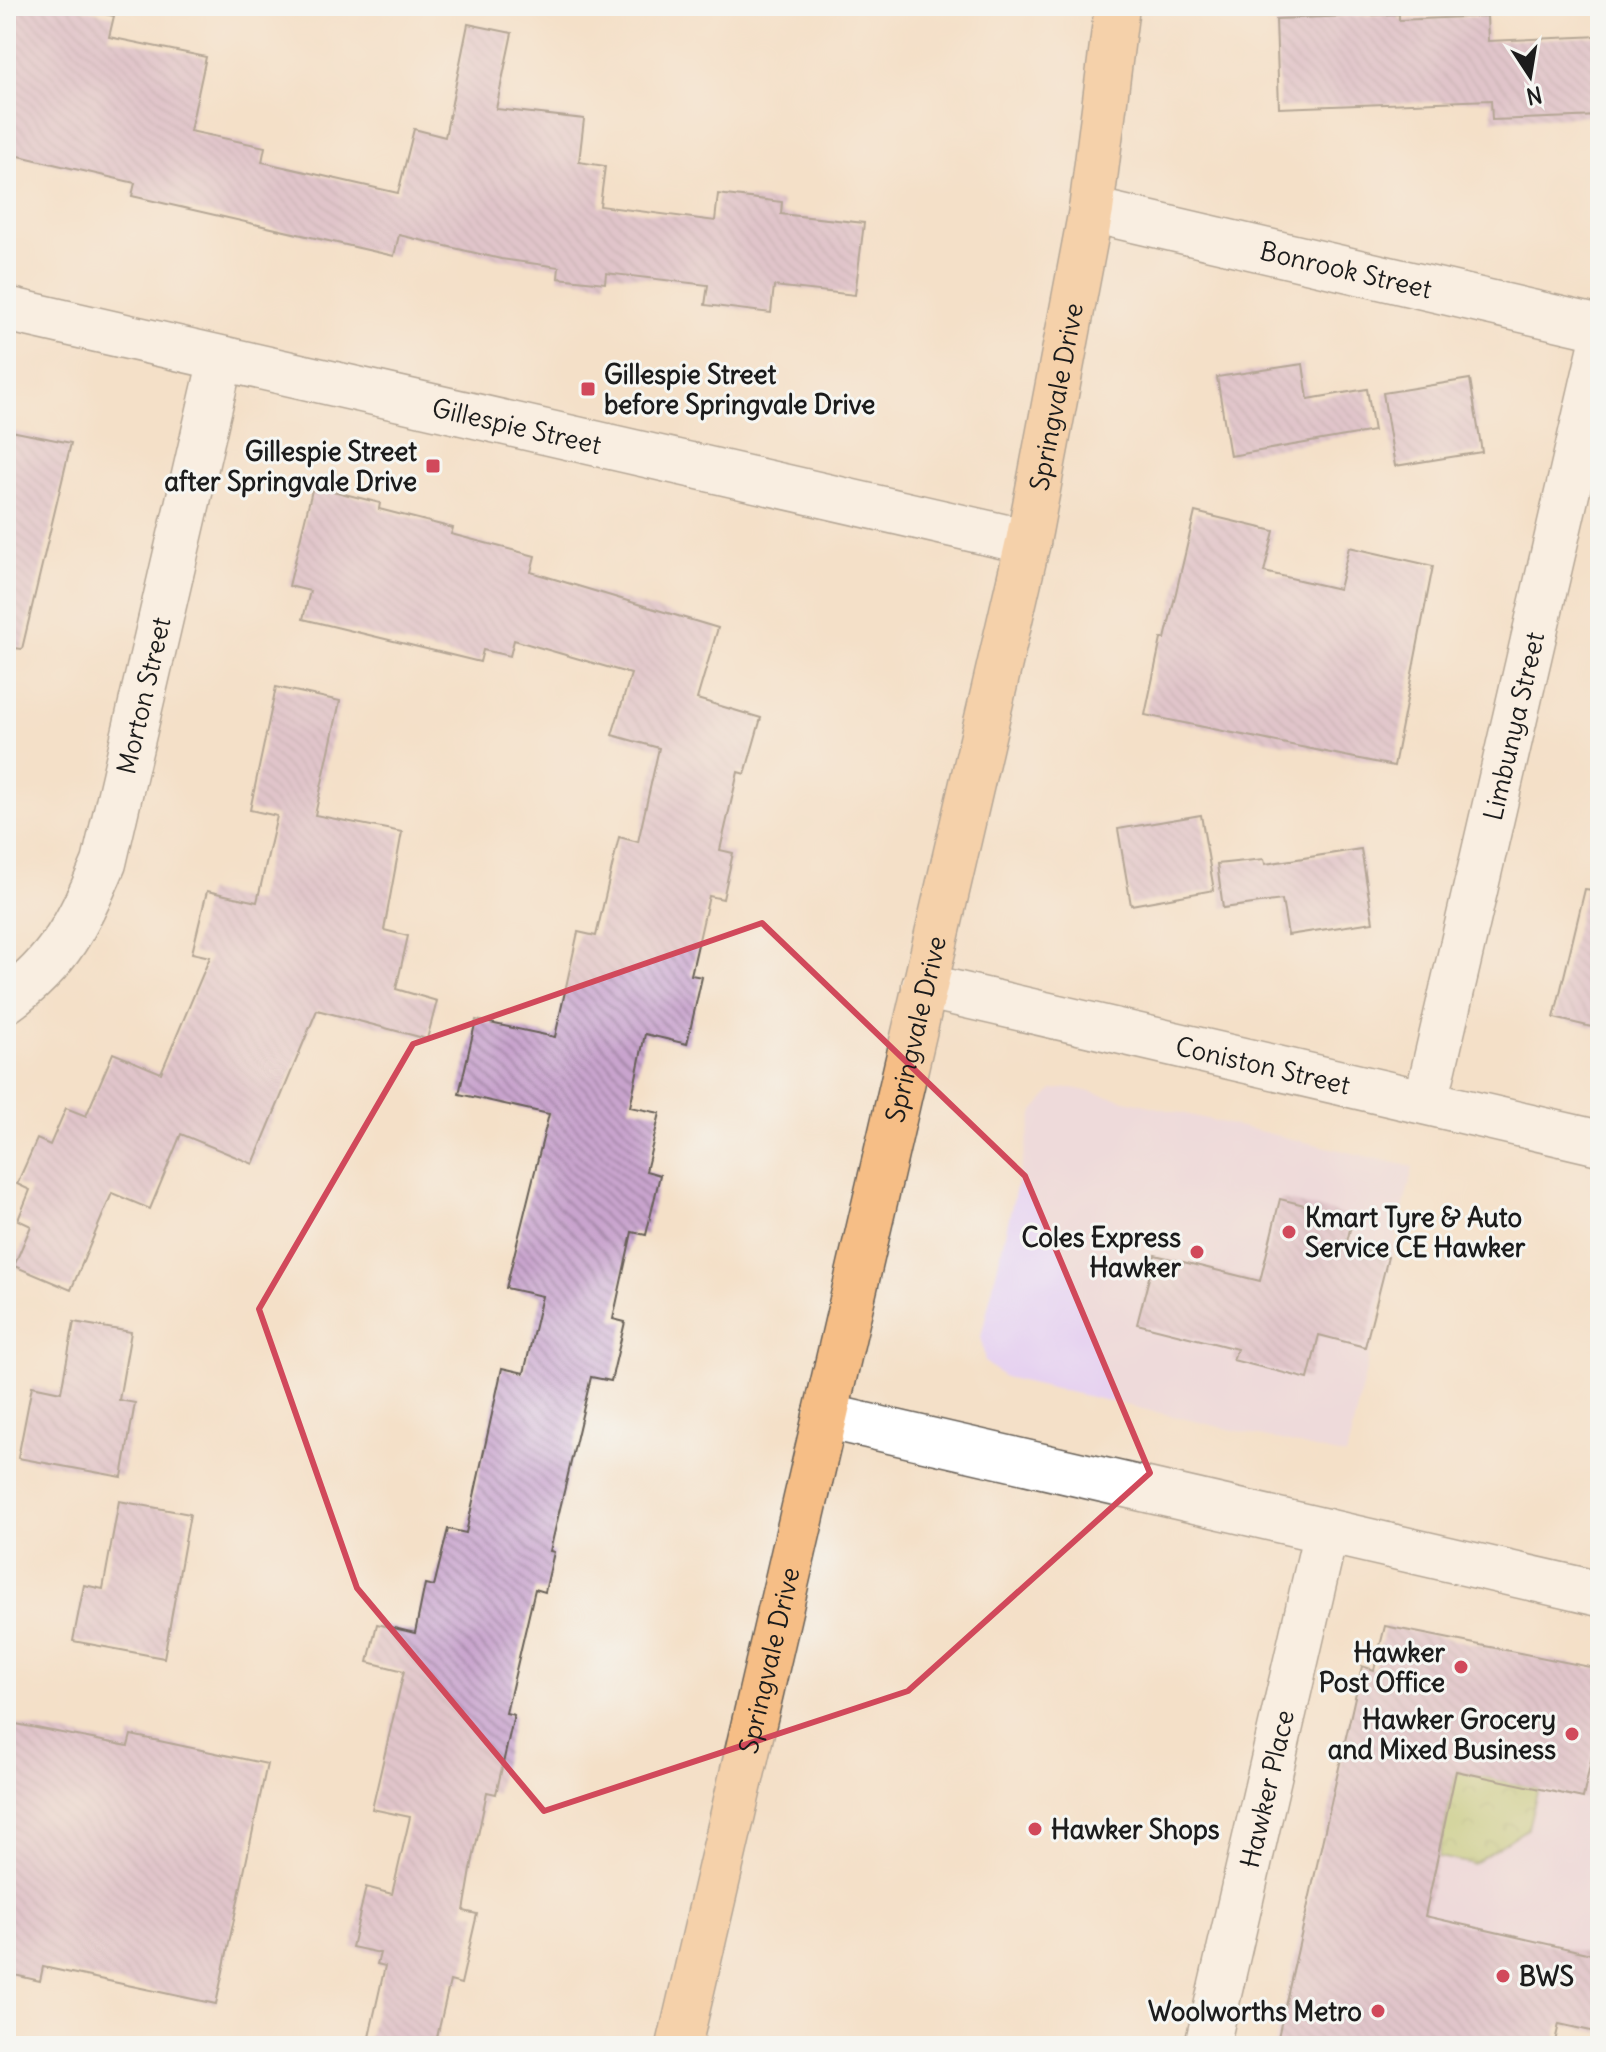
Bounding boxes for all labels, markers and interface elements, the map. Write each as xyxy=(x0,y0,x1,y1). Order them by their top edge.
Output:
north arrow xyxy=(1490,36,1570,116)
text: N xyxy=(1524,80,1545,111)
street label: Bonrook Street xyxy=(1257,233,1436,305)
street label: Springvale Drive xyxy=(1022,300,1090,493)
place label: Gillespie Street before Springvale Drive xyxy=(604,358,875,421)
marker: Gillespie Street before Springvale Drive xyxy=(579,380,597,398)
street label: Gillespie Street xyxy=(429,390,605,461)
place label: Gillespie Street after Springvale Drive xyxy=(164,435,417,498)
marker: Gillespie Street after Springvale Drive xyxy=(424,457,442,475)
street label: Morton Street xyxy=(109,613,177,777)
street label: Limbunya Street xyxy=(1475,628,1551,823)
street label: Springvale Drive xyxy=(877,933,953,1125)
street label: Coniston Street xyxy=(1172,1028,1354,1101)
place label: Kmart Tyre & Auto Service CE Hawker xyxy=(1305,1201,1526,1264)
place label: Coles Express Hawker xyxy=(1021,1221,1181,1284)
marker: Kmart Tyre & Auto Service CE Hawker xyxy=(1280,1223,1298,1241)
marker: Coles Express Hawker xyxy=(1188,1243,1206,1261)
street label: Springvale Drive xyxy=(731,1564,806,1757)
place label: Hawker Post Office xyxy=(1319,1636,1445,1699)
marker: Hawker Post Office xyxy=(1452,1658,1470,1676)
place label: Hawker Grocery and Mixed Business xyxy=(1328,1703,1556,1766)
street label: Hawker Place xyxy=(1232,1707,1301,1871)
marker: Hawker Grocery and Mixed Business xyxy=(1563,1725,1581,1743)
place label: Hawker Shops xyxy=(1051,1813,1220,1846)
marker: Hawker Shops xyxy=(1026,1820,1044,1838)
place label: BWS xyxy=(1519,1960,1574,1993)
marker: BWS xyxy=(1494,1967,1512,1985)
place label: Woolworths Metro xyxy=(1148,1995,1362,2028)
marker: Woolworths Metro xyxy=(1369,2002,1387,2020)

